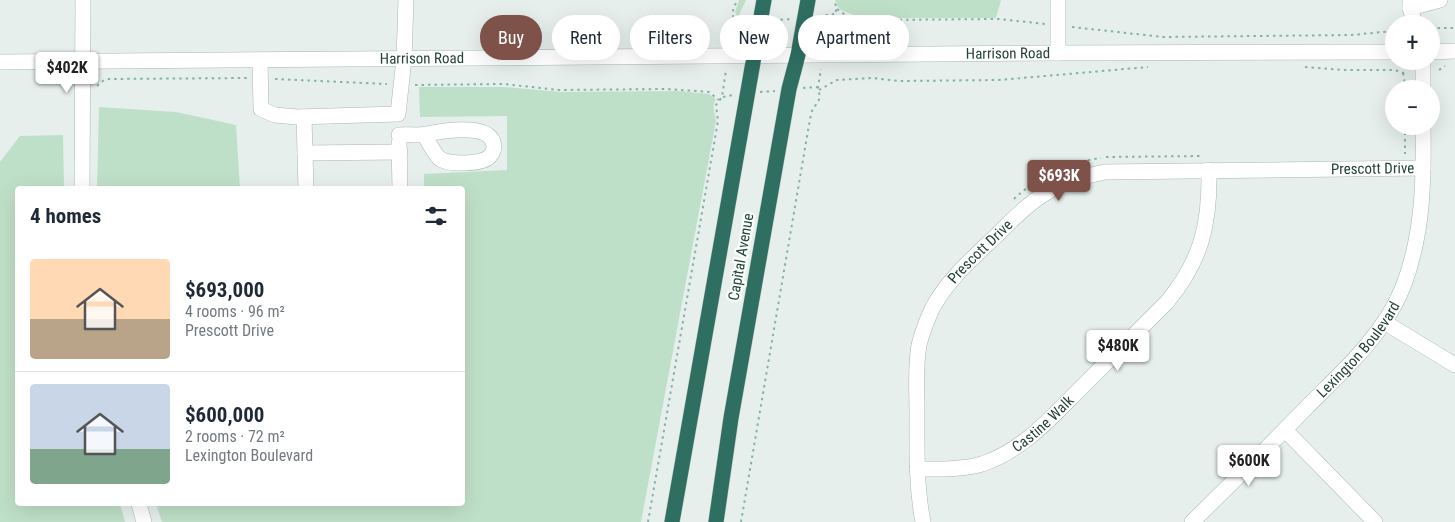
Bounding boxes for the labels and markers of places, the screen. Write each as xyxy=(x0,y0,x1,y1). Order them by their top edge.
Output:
pin: $402K xyxy=(32,52,102,94)
pin: $693K xyxy=(1024,160,1094,202)
pin: $480K xyxy=(1083,330,1153,372)
pin: $600K xyxy=(1214,444,1284,487)

